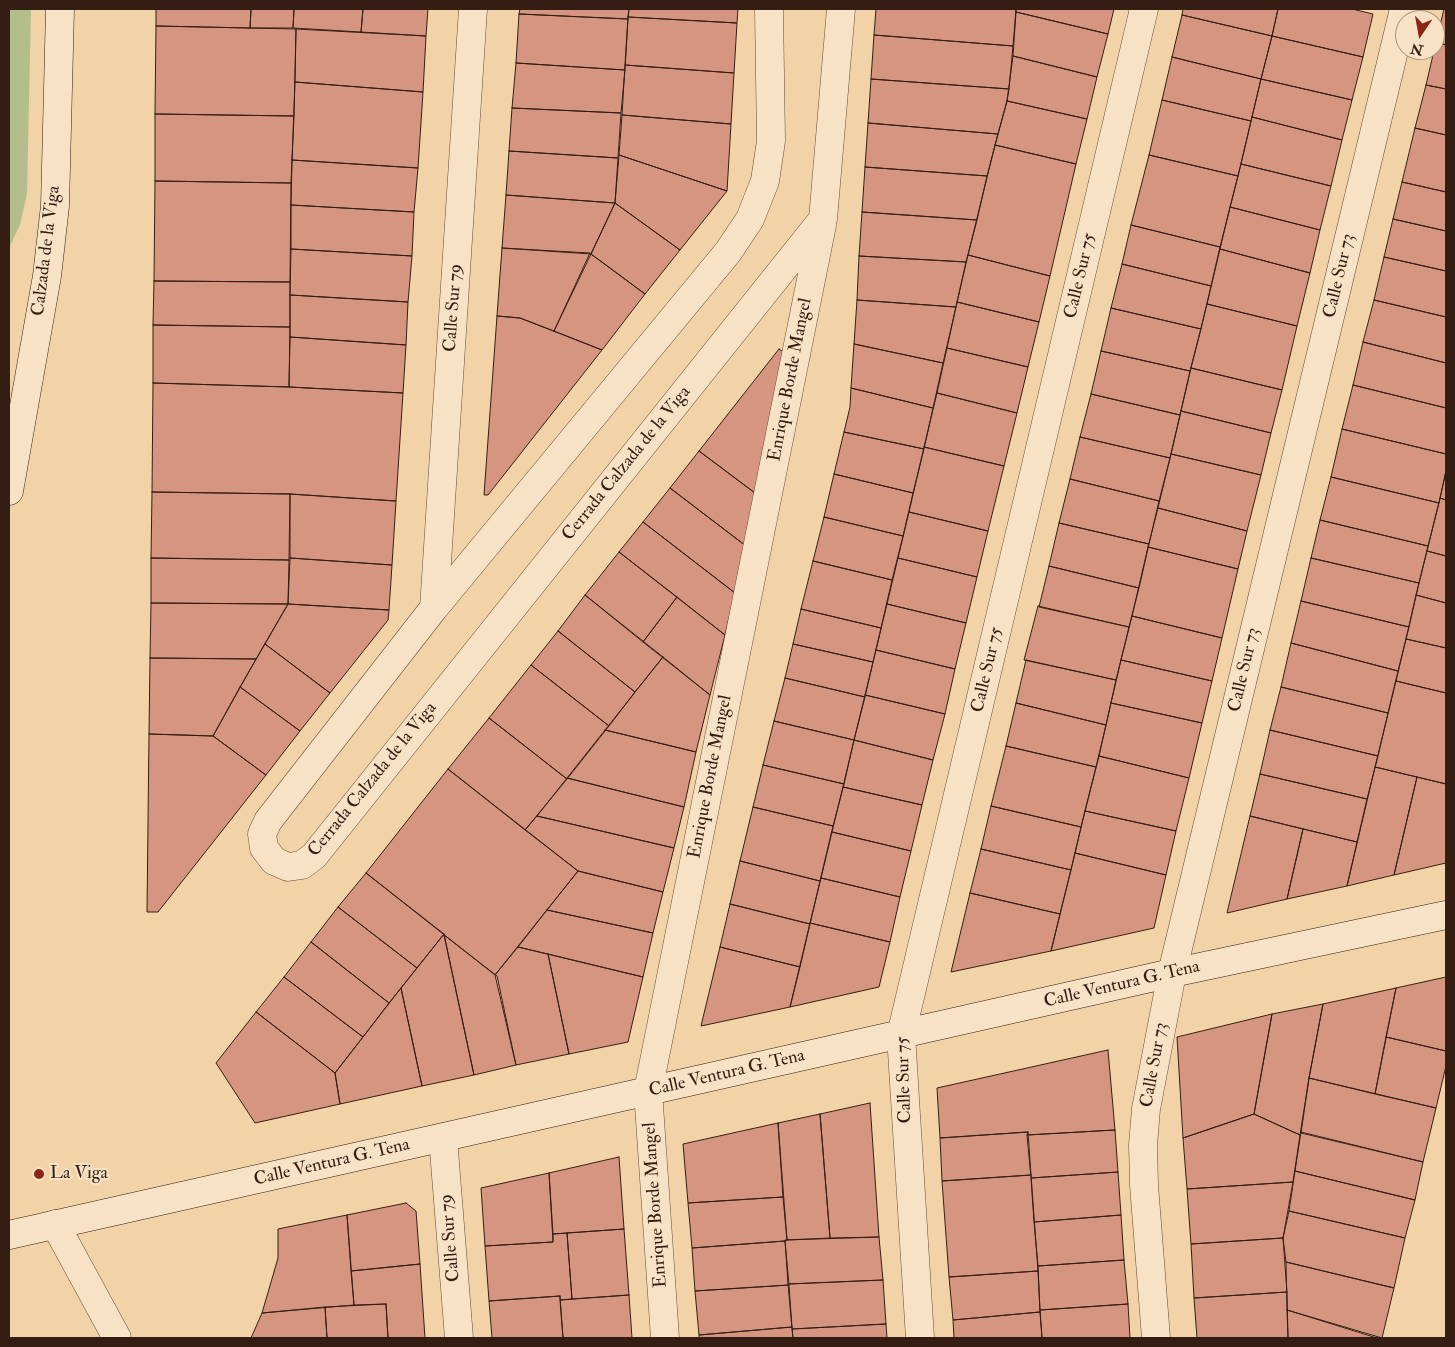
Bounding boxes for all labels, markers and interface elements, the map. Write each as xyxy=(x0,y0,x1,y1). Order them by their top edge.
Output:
north arrow xyxy=(1395,10,1445,60)
text: N xyxy=(1409,40,1425,59)
street label: Calzada de la Viga xyxy=(28,185,66,317)
street label: Calle Sur 75 xyxy=(1061,231,1101,321)
street label: Calle Sur 73 xyxy=(1320,232,1360,320)
street label: Calle Sur 79 xyxy=(440,263,468,353)
street label: Enrique Borde Mangel xyxy=(765,297,817,463)
street label: Cerrada Calzada de la Viga xyxy=(558,382,696,546)
street label: Calle Sur 75 xyxy=(968,625,1008,715)
street label: Calle Sur 73 xyxy=(1225,626,1265,714)
street label: Enrique Borde Mangel xyxy=(685,694,737,860)
street label: Cerrada Calzada de la Viga xyxy=(304,698,442,862)
street label: Calle Ventura G. Tena xyxy=(1042,957,1202,1013)
street label: Calle Sur 73 xyxy=(1137,1021,1173,1109)
street label: Calle Sur 75 xyxy=(893,1036,917,1124)
street label: Calle Ventura G. Tena xyxy=(647,1046,807,1102)
street label: Enrique Borde Mangel xyxy=(639,1122,673,1288)
street label: Calle Ventura G. Tena xyxy=(252,1135,412,1191)
place label: La Viga xyxy=(50,1163,108,1185)
marker: La Viga xyxy=(32,1167,46,1181)
street label: Calle Sur 79 xyxy=(436,1193,466,1283)

